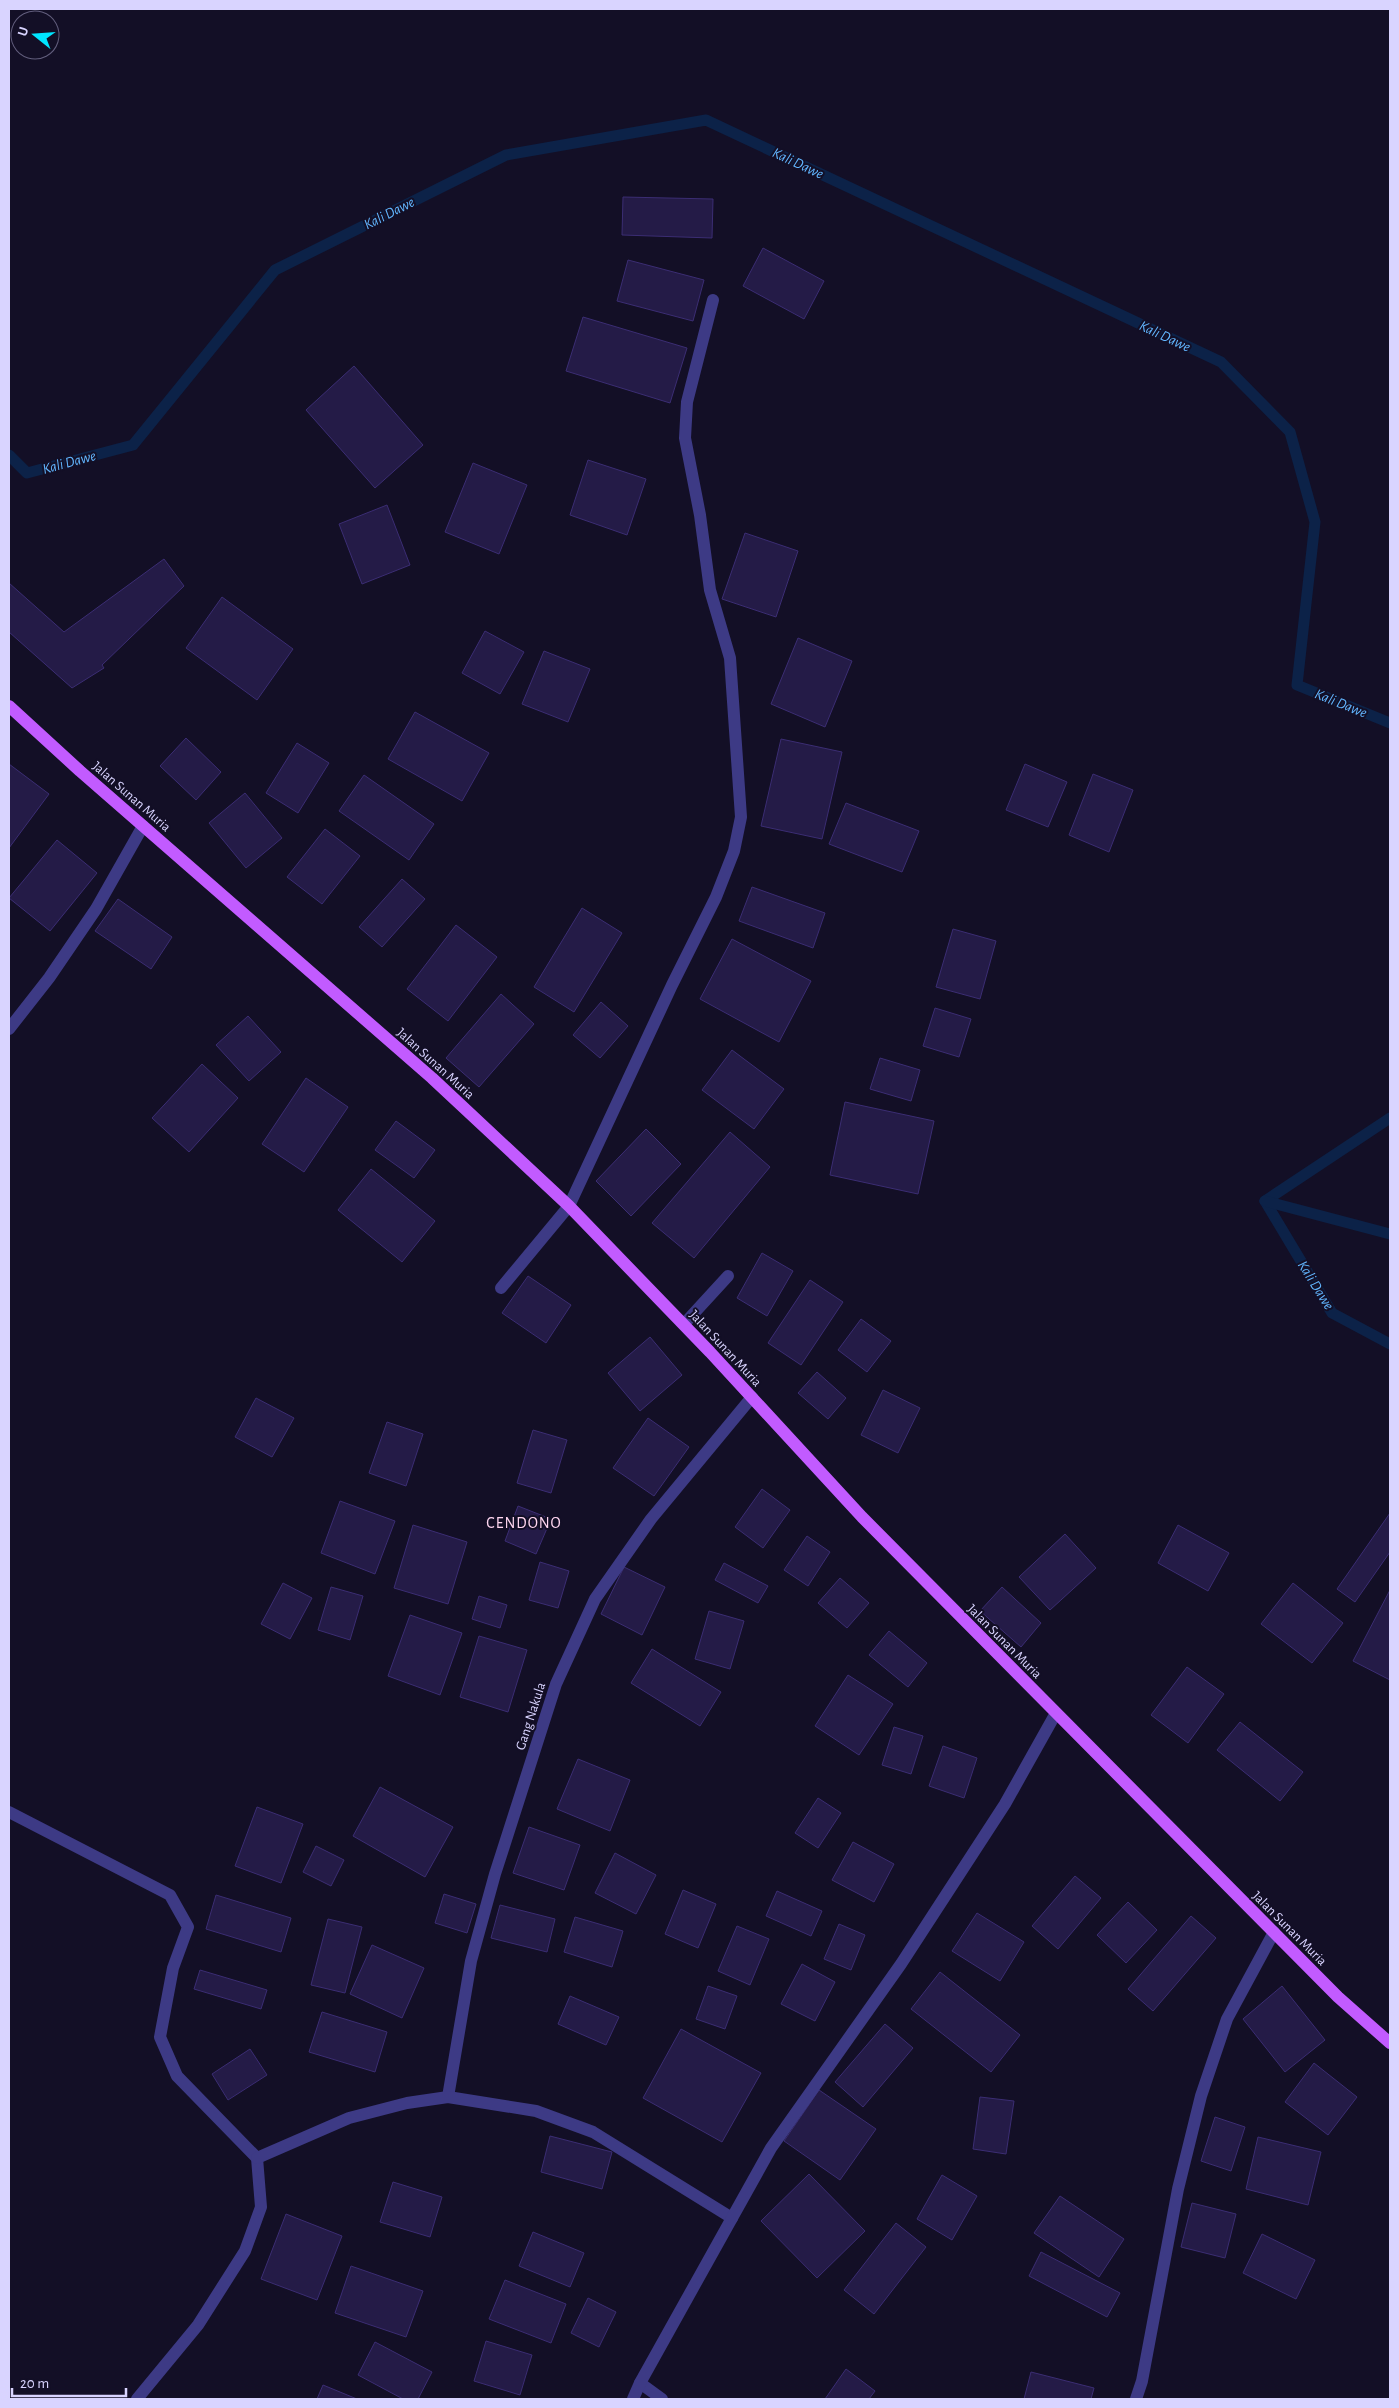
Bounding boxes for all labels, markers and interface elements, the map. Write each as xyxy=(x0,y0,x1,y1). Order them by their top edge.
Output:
north arrow xyxy=(10,10,60,60)
text: U xyxy=(16,25,32,38)
water label: Kali Dawe xyxy=(770,145,826,182)
water label: Kali Dawe xyxy=(362,194,417,233)
water label: Kali Dawe xyxy=(1137,318,1193,355)
water label: Kali Dawe xyxy=(41,448,98,477)
water label: Kali Dawe xyxy=(1313,686,1369,721)
street label: Jalan Sunan Muria xyxy=(90,759,174,835)
street label: Jalan Sunan Muria xyxy=(394,1026,477,1102)
water label: Kali Dawe xyxy=(1295,1258,1337,1313)
street label: Jalan Sunan Muria xyxy=(686,1308,764,1390)
district label: CENDONO xyxy=(486,1515,562,1531)
street label: Jalan Sunan Muria xyxy=(964,1602,1045,1682)
street label: Gang Nakula xyxy=(513,1680,549,1752)
street label: Jalan Sunan Muria xyxy=(1249,1889,1330,1969)
scale bar xyxy=(12,2366,126,2398)
text: 20 m xyxy=(20,2376,49,2391)

